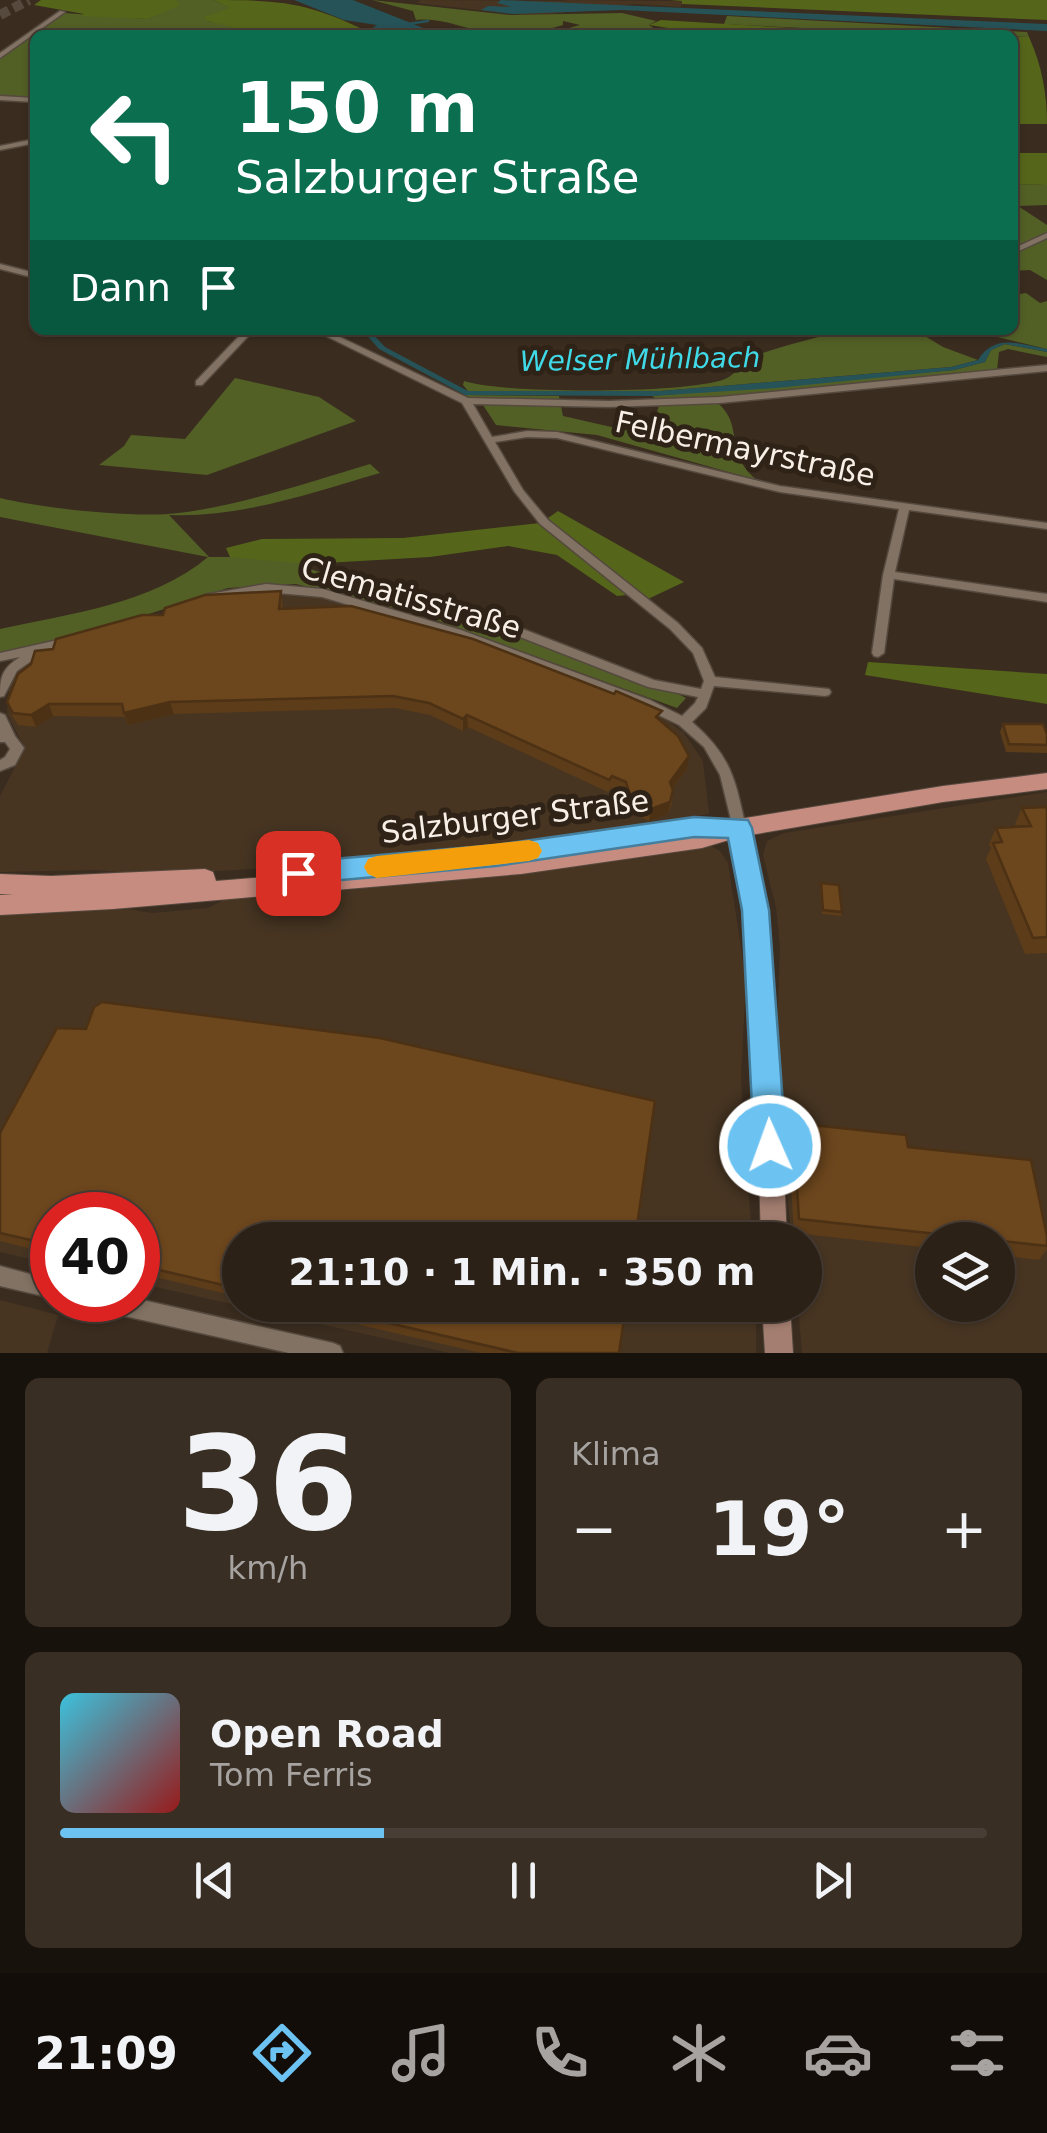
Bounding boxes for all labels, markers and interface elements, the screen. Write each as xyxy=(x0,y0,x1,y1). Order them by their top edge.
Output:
text: 150 m xyxy=(235,67,478,149)
icon: left xyxy=(70,70,200,200)
text: Salzburger Straße xyxy=(235,151,639,204)
icon: arrive xyxy=(191,260,246,315)
text: Dann xyxy=(70,266,171,310)
water label: Welser Mühlbach xyxy=(520,341,760,378)
street label: Felbermayrstraße xyxy=(612,404,878,493)
street label: Clematisstraße xyxy=(297,549,525,646)
street label: Salzburger Straße xyxy=(379,783,651,850)
pin xyxy=(256,831,341,916)
icon: arrive xyxy=(271,846,326,901)
position arrow xyxy=(718,1094,822,1198)
speed limit sign: 40 xyxy=(30,1192,160,1322)
map controls xyxy=(915,1222,1015,1322)
button: layers xyxy=(915,1222,1015,1322)
text: 21:10 · 1 Min. · 350 m xyxy=(289,1250,755,1294)
text: 36 xyxy=(178,1408,358,1560)
text: Klima xyxy=(571,1435,661,1473)
text: 19° xyxy=(708,1485,850,1573)
text: − xyxy=(571,1497,617,1561)
text: + xyxy=(941,1497,987,1561)
text: km/h xyxy=(228,1549,308,1587)
text: Open Road xyxy=(210,1712,444,1756)
text: Tom Ferris xyxy=(210,1756,373,1794)
icon: previous xyxy=(187,1853,242,1908)
icon: pause xyxy=(496,1853,551,1908)
icon: next xyxy=(805,1853,860,1908)
icon: directions xyxy=(247,2018,317,2088)
icon: music xyxy=(386,2018,456,2088)
icon: phone xyxy=(525,2018,595,2088)
icon: climate xyxy=(664,2018,734,2088)
icon: car xyxy=(803,2018,873,2088)
icon: filters xyxy=(942,2018,1012,2088)
text: 21:09 xyxy=(35,2027,178,2080)

